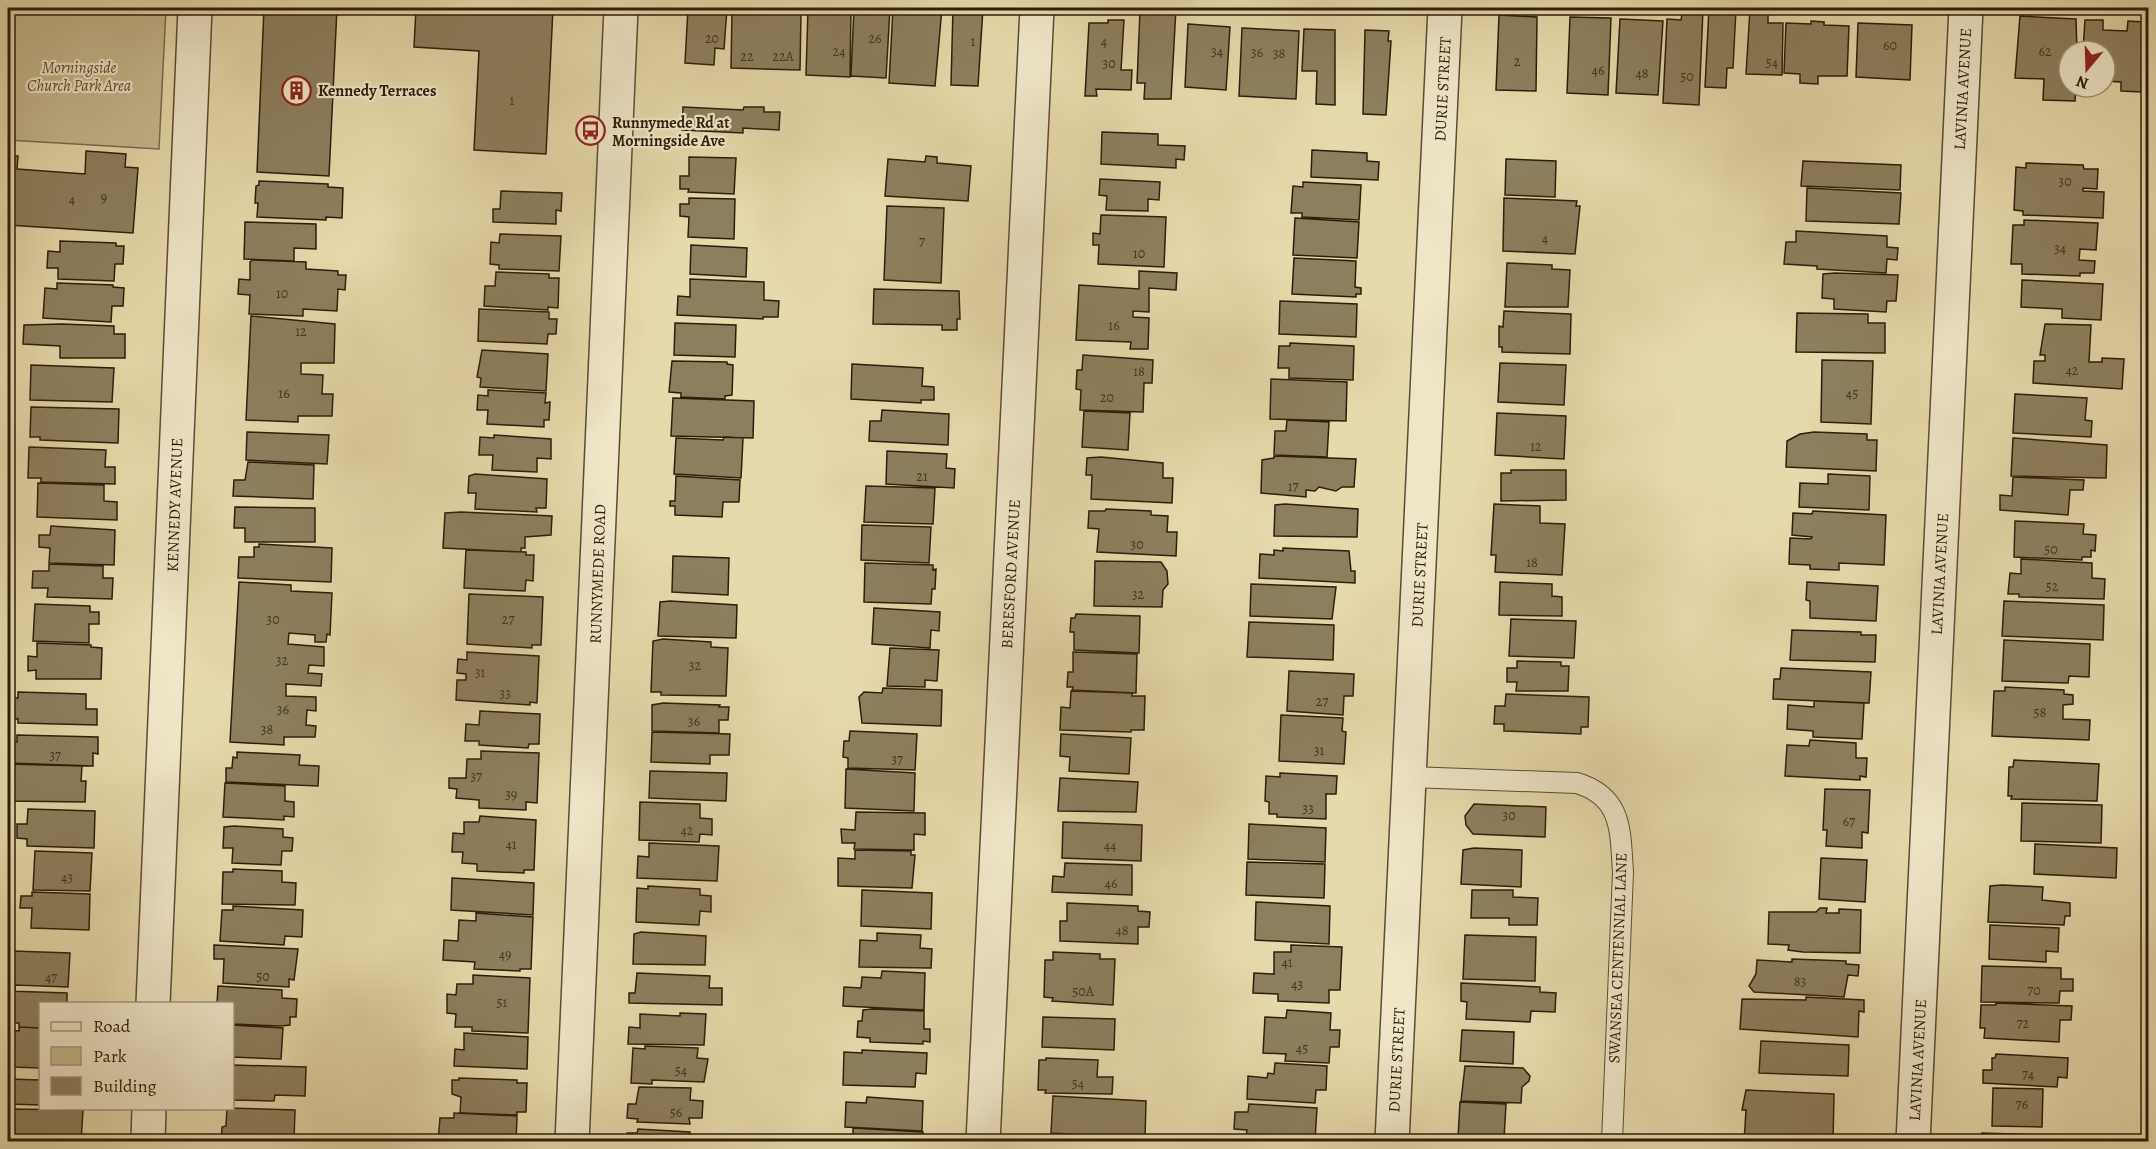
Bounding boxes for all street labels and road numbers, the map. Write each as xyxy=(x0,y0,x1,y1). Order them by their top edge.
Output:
street label: LAVINIA AVENUE xyxy=(1949,28,1977,151)
street label: DURIE STREET xyxy=(1429,36,1457,142)
street label: KENNEDY AVENUE xyxy=(162,437,188,573)
street label: BERESFORD AVENUE xyxy=(996,499,1026,649)
street label: RUNNYMEDE ROAD xyxy=(585,504,611,644)
street label: LAVINIA AVENUE xyxy=(1926,513,1954,636)
street label: DURIE STREET xyxy=(1406,522,1434,628)
street label: SWANSEA CENTENNIAL LANE xyxy=(1603,852,1633,1064)
street label: LAVINIA AVENUE xyxy=(1904,999,1932,1122)
street label: DURIE STREET xyxy=(1383,1007,1411,1113)

